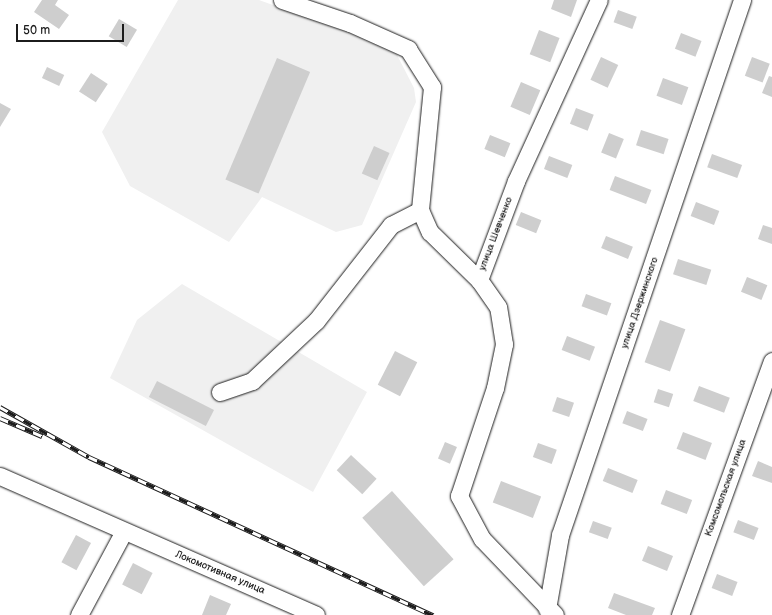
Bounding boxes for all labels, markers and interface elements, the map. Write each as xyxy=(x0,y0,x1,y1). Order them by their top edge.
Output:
scale bar xyxy=(18,16,126,42)
text: 50 m xyxy=(23,23,50,38)
street label: улица Шевченко xyxy=(476,196,516,272)
street label: улица Дзержинского xyxy=(619,256,661,350)
street label: Комсомольская улица xyxy=(703,438,749,538)
street label: Локомотивная улица xyxy=(173,549,267,597)

